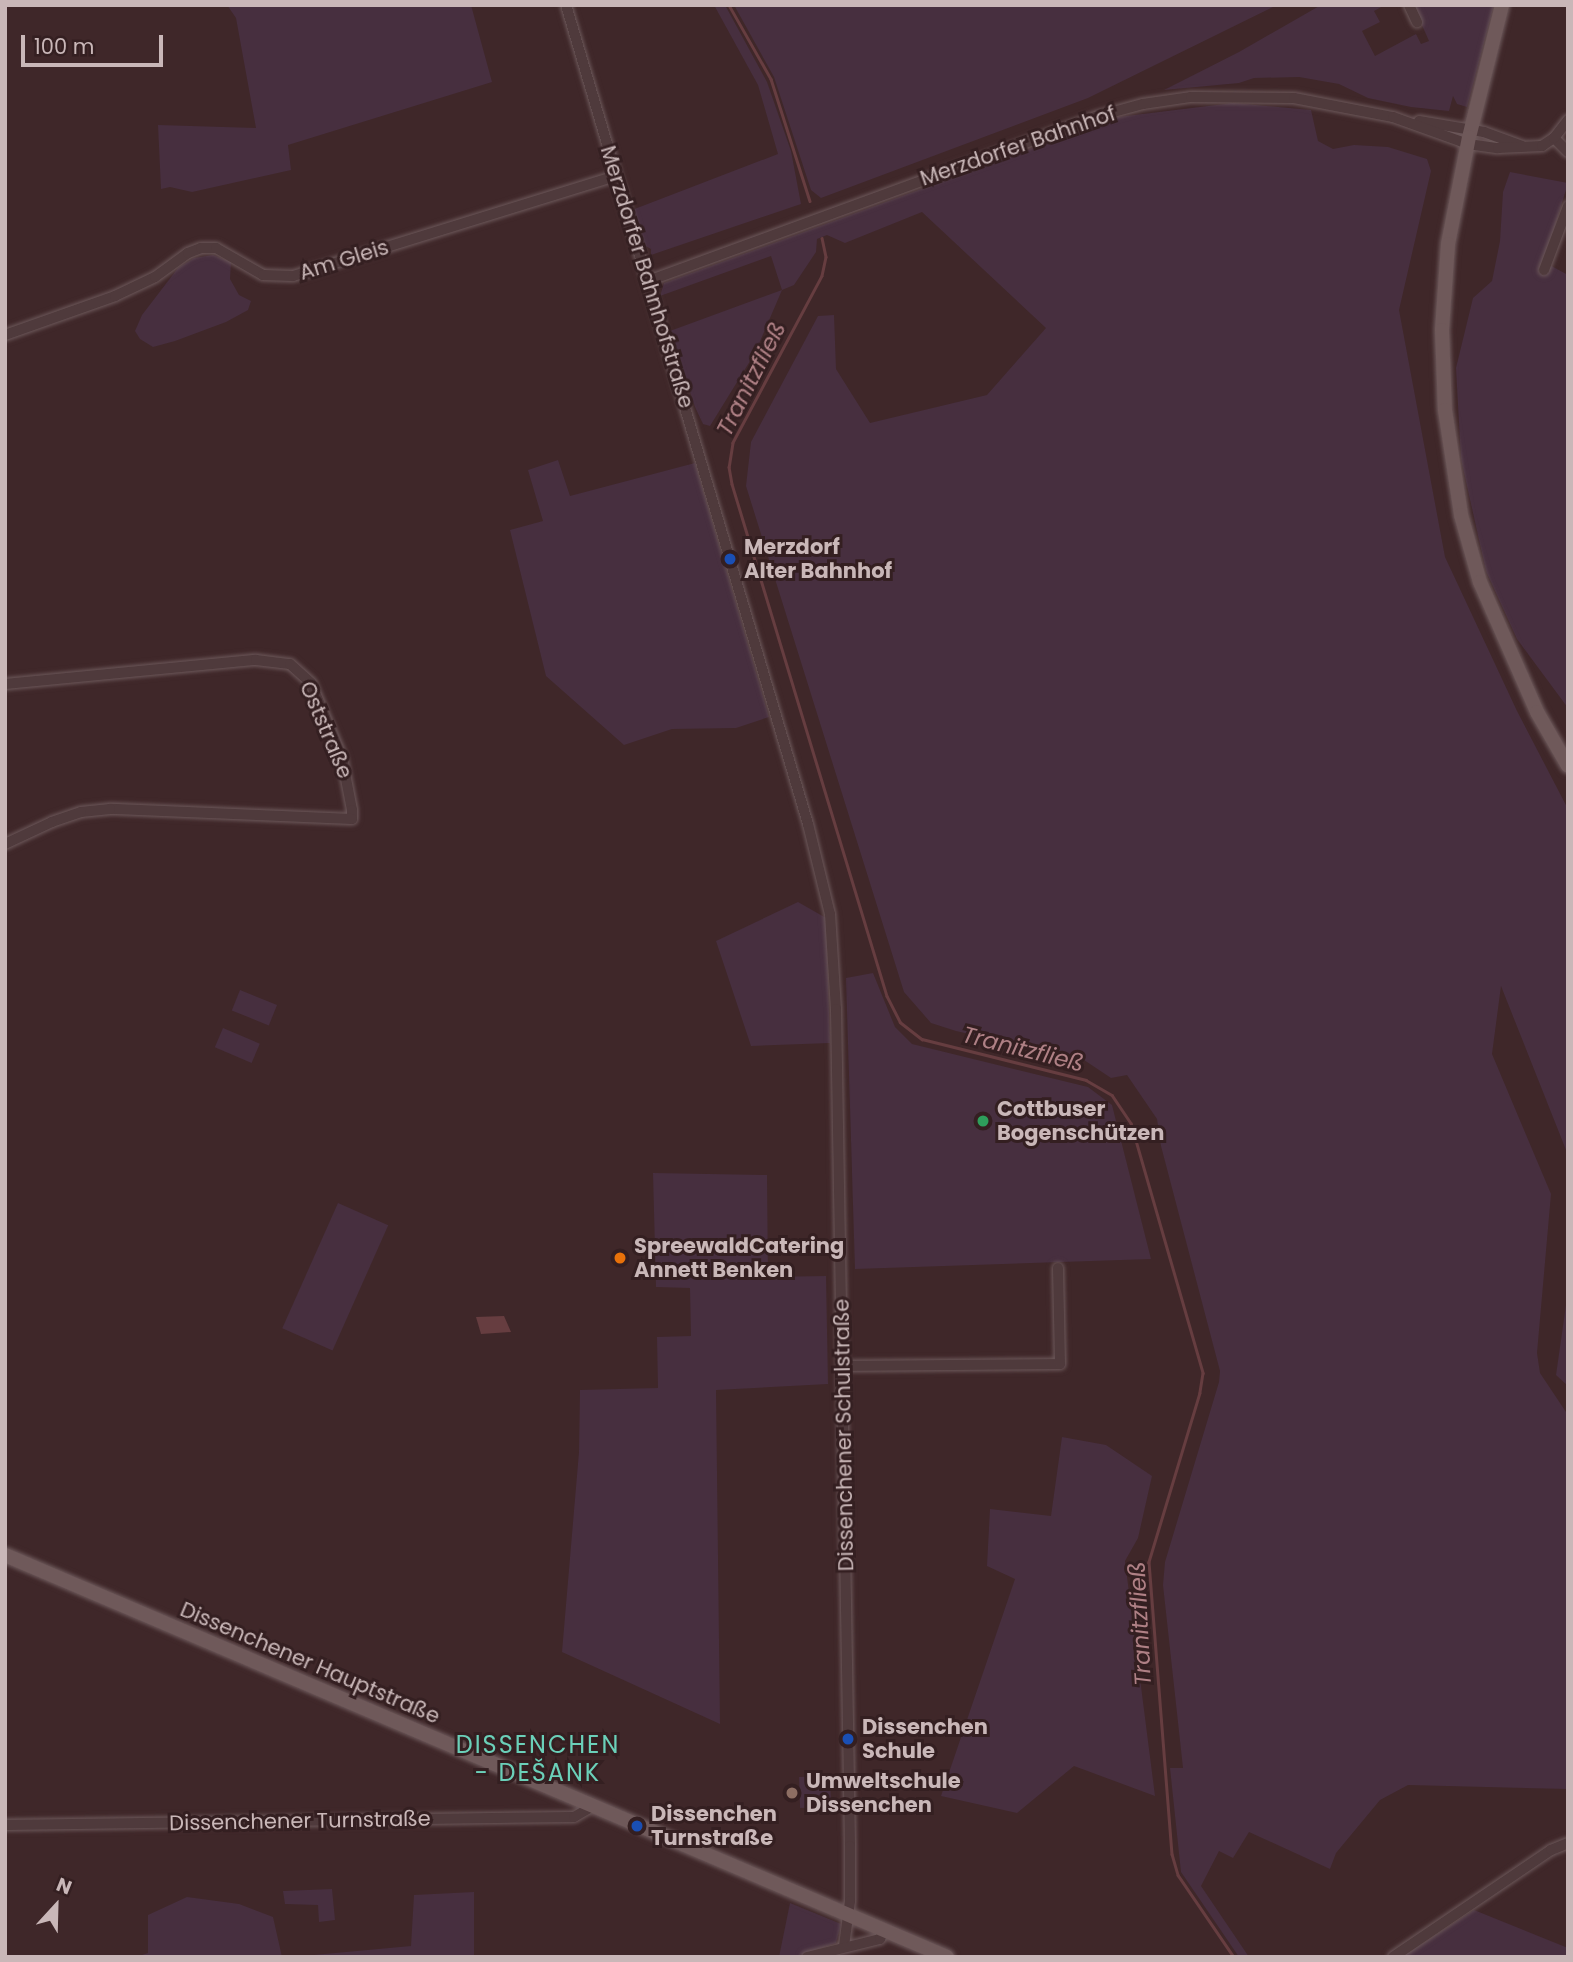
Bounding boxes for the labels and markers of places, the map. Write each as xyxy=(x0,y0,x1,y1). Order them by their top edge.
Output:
place label: Merzdorf Alter Bahnhof xyxy=(744,534,892,584)
marker: Merzdorf Alter Bahnhof xyxy=(722,551,738,567)
place label: Cottbuser Bogenschützen xyxy=(997,1096,1164,1146)
marker: Cottbuser Bogenschützen xyxy=(975,1113,991,1129)
place label: SpreewaldCatering Annett Benken xyxy=(634,1233,844,1283)
marker: SpreewaldCatering Annett Benken xyxy=(612,1250,628,1266)
place label: Dissenchen Schule xyxy=(862,1714,988,1764)
marker: Dissenchen Schule xyxy=(840,1731,856,1747)
place label: Umweltschule Dissenchen xyxy=(806,1768,961,1818)
marker: Umweltschule Dissenchen xyxy=(784,1785,800,1801)
place label: Dissenchen Turnstraße xyxy=(651,1801,777,1851)
marker: Dissenchen Turnstraße xyxy=(629,1818,645,1834)

